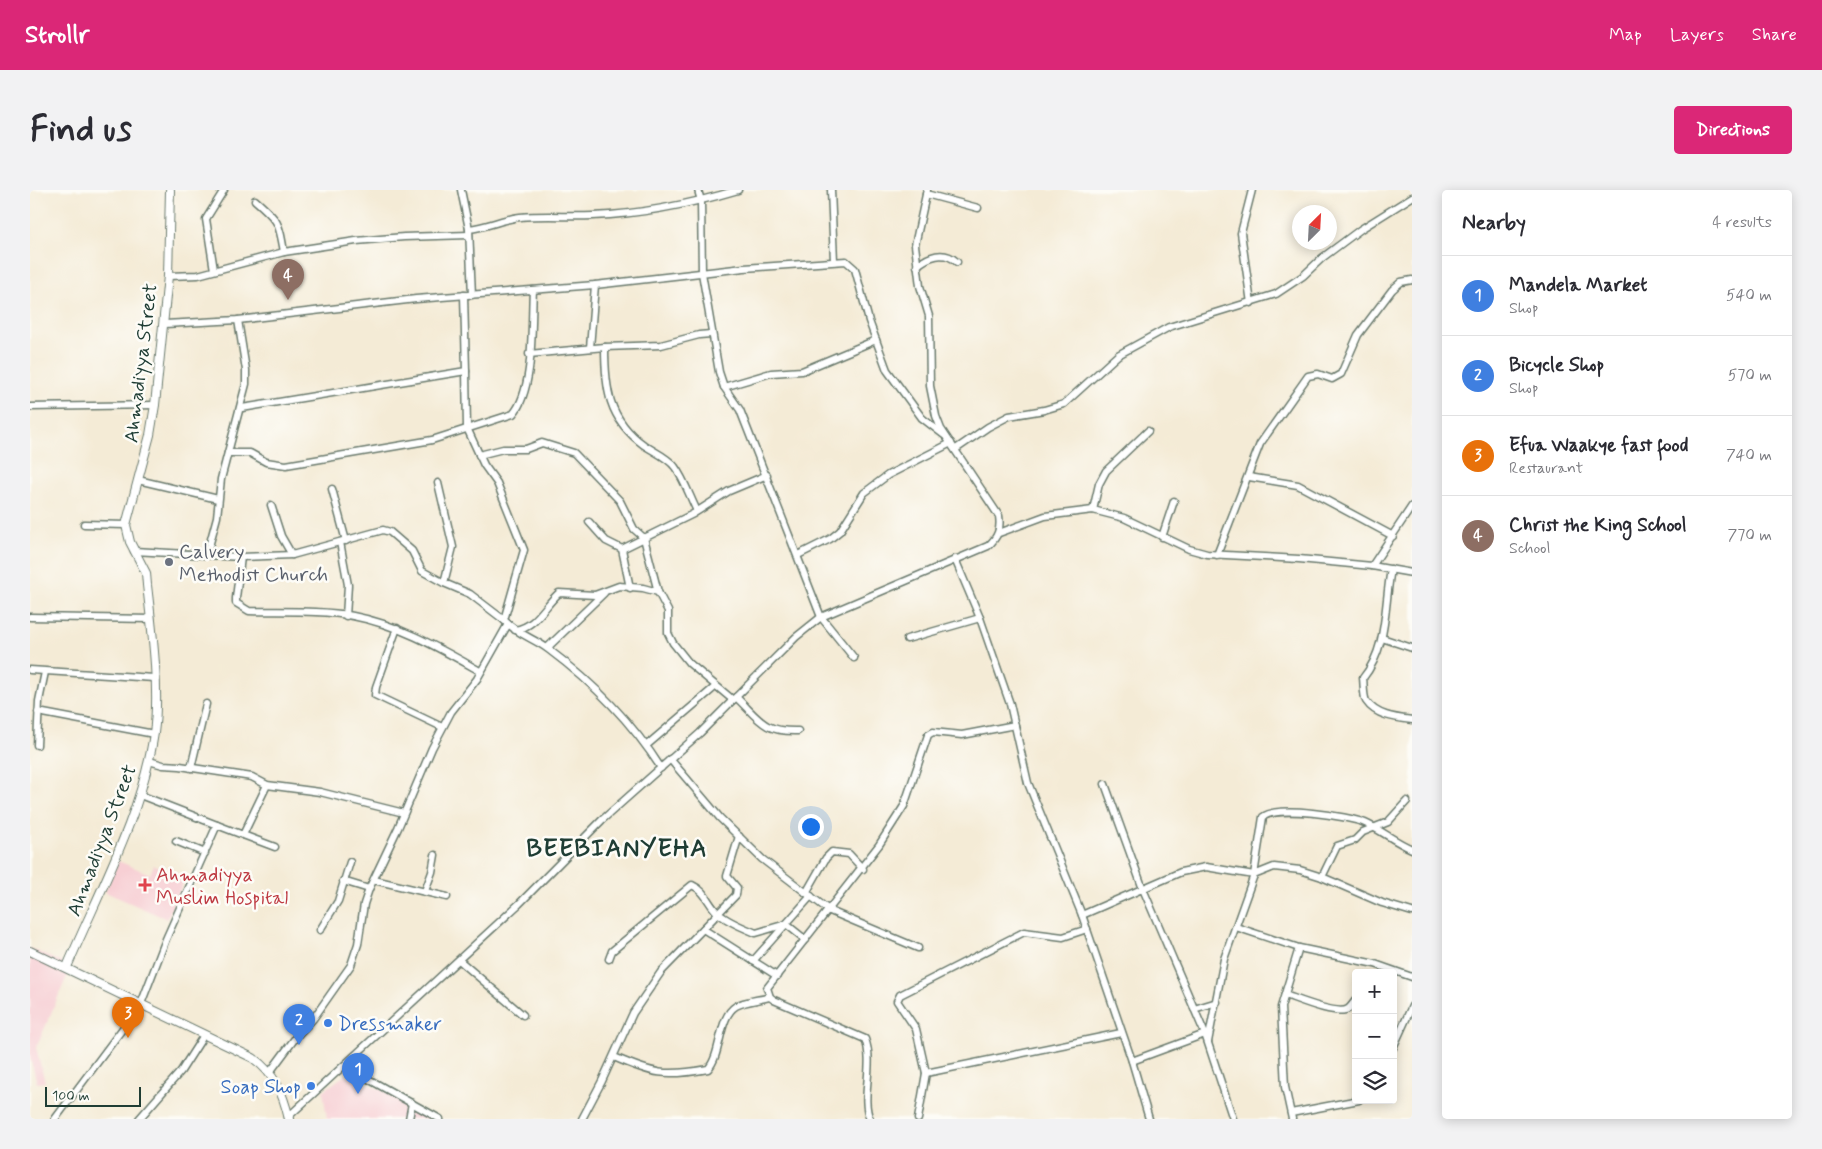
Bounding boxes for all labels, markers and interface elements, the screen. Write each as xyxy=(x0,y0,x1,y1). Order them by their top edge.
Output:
text: Strollr xyxy=(25,20,89,51)
text: Map xyxy=(1609,23,1642,47)
text: Layers xyxy=(1670,23,1724,47)
text: Share xyxy=(1752,23,1797,47)
button: Directions xyxy=(1674,106,1792,154)
text: Find us xyxy=(30,107,132,153)
north arrow xyxy=(1292,205,1337,250)
text: Nearby xyxy=(1462,209,1526,237)
text: 4 results xyxy=(1712,212,1772,233)
pin: 4 xyxy=(272,259,304,300)
text: Mandela Market xyxy=(1509,273,1647,298)
street label: Ahmadiyya Street xyxy=(118,282,165,444)
text: 1 xyxy=(1474,285,1482,306)
text: 540 m xyxy=(1726,285,1772,306)
text: Shop xyxy=(1509,298,1538,319)
text: Bicycle Shop xyxy=(1509,353,1604,378)
text: 2 xyxy=(1474,365,1482,386)
text: 570 m xyxy=(1728,365,1772,386)
text: Shop xyxy=(1509,378,1538,399)
text: Efua Waakye fast food xyxy=(1509,433,1688,458)
text: 3 xyxy=(1474,445,1482,466)
text: 740 m xyxy=(1726,445,1772,466)
text: Restaurant xyxy=(1509,458,1583,479)
text: Christ the King School xyxy=(1509,513,1686,538)
text: 4 xyxy=(1473,525,1483,546)
text: 770 m xyxy=(1728,525,1772,546)
text: School xyxy=(1509,538,1550,559)
place label: Calvery Methodist Church xyxy=(179,539,328,589)
marker: Calvery Methodist Church xyxy=(163,556,175,568)
street label: Ahmadiyya Street xyxy=(61,761,144,920)
your location xyxy=(798,814,824,840)
district label: BEEBIANYEHA xyxy=(526,833,708,866)
place label: Ahmadiyya Muslim Hospital xyxy=(156,862,288,912)
marker: Ahmadiyya Muslim Hospital xyxy=(138,878,152,892)
map controls xyxy=(1352,969,1397,1104)
button: + xyxy=(1352,969,1397,1014)
pin: 3 xyxy=(112,997,144,1038)
pin: 2 xyxy=(283,1004,315,1045)
place label: Dressmaker xyxy=(338,1011,442,1038)
button: − xyxy=(1352,1014,1397,1059)
marker: Dressmaker xyxy=(322,1017,334,1029)
pin: 1 xyxy=(342,1053,374,1094)
button: layers xyxy=(1352,1059,1397,1104)
place label: Soap Shop xyxy=(221,1074,301,1101)
marker: Soap Shop xyxy=(305,1080,317,1092)
scale bar xyxy=(45,1084,141,1107)
text: 100 m xyxy=(52,1087,90,1105)

